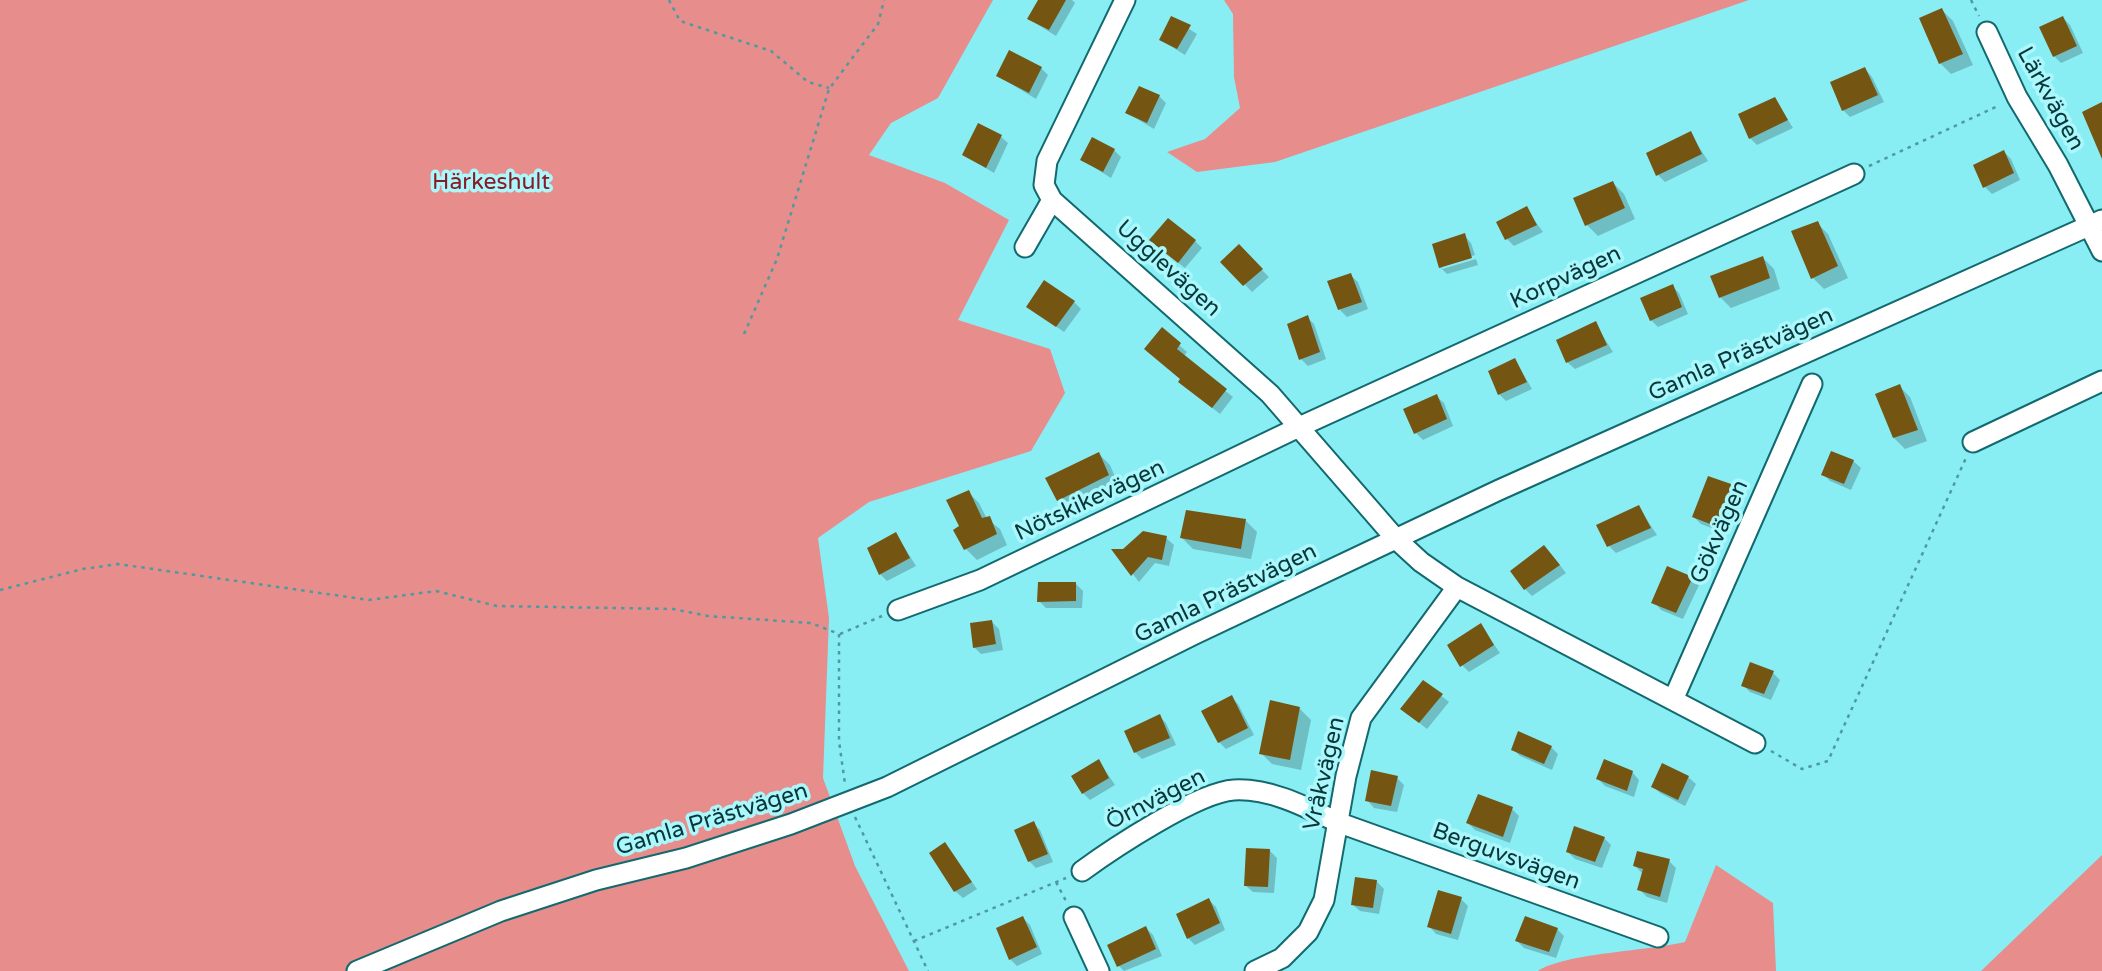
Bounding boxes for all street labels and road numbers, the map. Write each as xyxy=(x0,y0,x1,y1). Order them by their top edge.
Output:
street label: Lärkvägen xyxy=(2010,42,2090,156)
street label: Ugglevägen xyxy=(1110,215,1226,323)
street label: Korpvägen xyxy=(1506,240,1626,316)
street label: Gamla Prästvägen xyxy=(1644,302,1838,408)
street label: Nötskikevägen xyxy=(1011,454,1169,548)
street label: Gökvägen xyxy=(1685,476,1755,588)
street label: Gamla Prästvägen xyxy=(1130,538,1322,650)
street label: Vråkvägen xyxy=(1299,715,1351,833)
street label: Örnvägen xyxy=(1102,763,1210,837)
street label: Gamla Prästvägen xyxy=(613,778,811,862)
street label: Berguvsvägen xyxy=(1428,817,1584,897)

